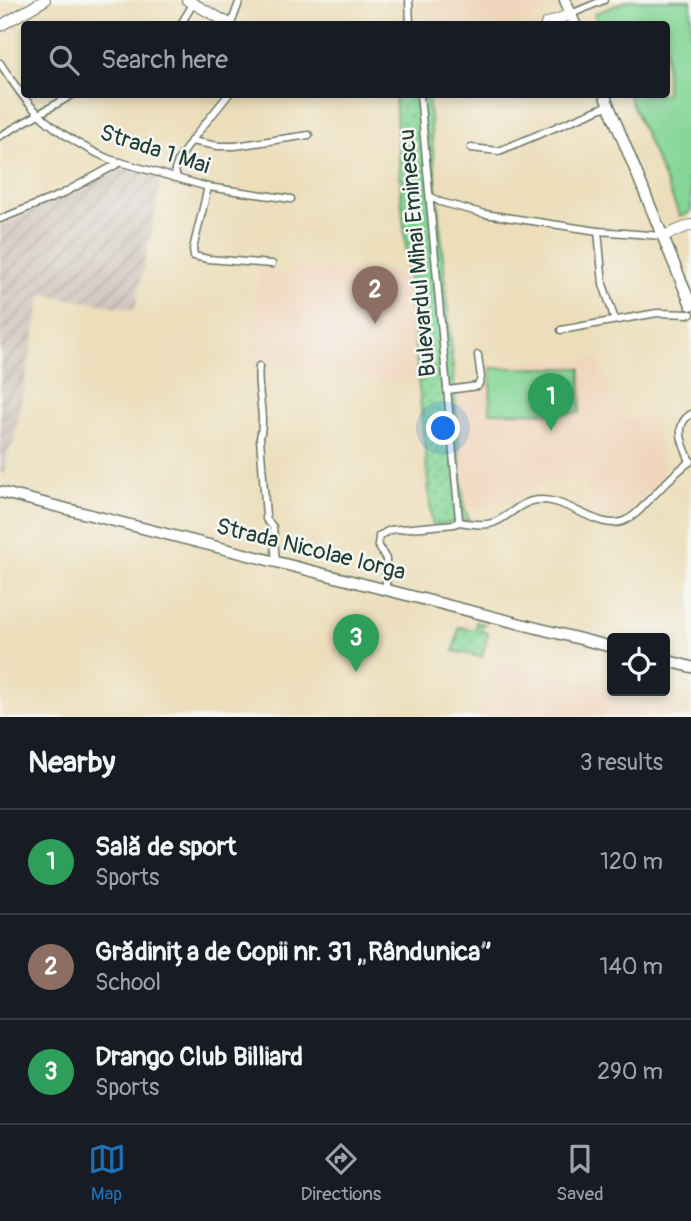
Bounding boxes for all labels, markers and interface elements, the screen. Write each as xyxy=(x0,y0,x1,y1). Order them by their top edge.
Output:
search box xyxy=(21,21,670,98)
icon: search xyxy=(45,41,83,79)
text: Search here xyxy=(101,44,228,76)
street label: Strada 1 Mai xyxy=(96,118,214,180)
street label: Bulevardul Mihai Eminescu xyxy=(392,128,442,378)
pin: 2 xyxy=(352,266,398,324)
pin: 1 xyxy=(528,373,574,431)
your location xyxy=(426,411,460,445)
street label: Strada Nicolae Iorga xyxy=(213,511,409,587)
pin: 3 xyxy=(333,614,379,672)
map controls xyxy=(607,633,670,696)
button: locate xyxy=(607,633,670,696)
text: Nearby xyxy=(28,744,115,781)
text: 3 results xyxy=(580,748,663,777)
text: Sală de sport xyxy=(95,831,237,863)
text: 1 xyxy=(47,847,56,876)
text: 120 m xyxy=(600,847,663,876)
text: Sports xyxy=(95,863,159,892)
text: Grădinița de Copii nr. 31 „Rândunica” xyxy=(95,936,491,968)
text: 2 xyxy=(45,952,57,981)
text: 140 m xyxy=(600,952,663,981)
text: School xyxy=(95,968,161,997)
text: Drango Club Billiard xyxy=(95,1041,303,1073)
text: 3 xyxy=(45,1057,57,1086)
text: 290 m xyxy=(597,1057,663,1086)
text: Sports xyxy=(95,1073,159,1102)
tab: Map xyxy=(88,1140,126,1206)
tab: Directions xyxy=(301,1140,381,1206)
tab: Saved xyxy=(556,1140,603,1206)

